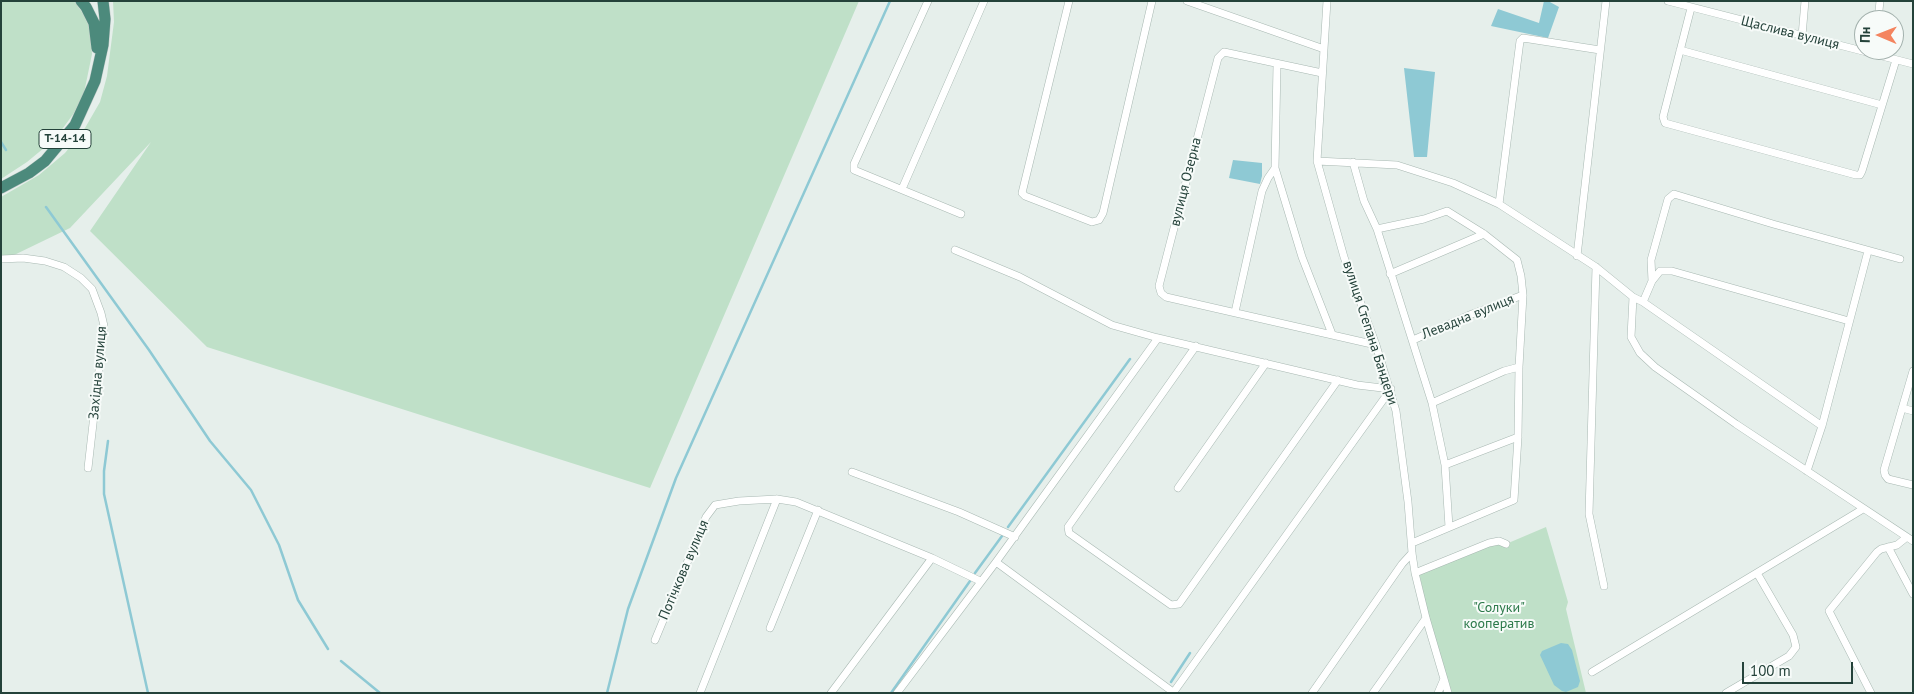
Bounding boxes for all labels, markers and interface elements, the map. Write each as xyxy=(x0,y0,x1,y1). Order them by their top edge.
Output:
north arrow xyxy=(1854,10,1904,60)
street label: Щаслива вулиця xyxy=(1739,13,1841,53)
text: Пн xyxy=(1856,26,1874,43)
road number: Т-14-14 xyxy=(39,130,91,148)
street label: вулиця Озерна xyxy=(1167,136,1205,228)
street label: вулиця Степана Бандери xyxy=(1339,259,1401,407)
street label: Левадна вулиця xyxy=(1419,291,1517,343)
street label: Західна вулиця xyxy=(86,326,110,420)
street label: Потічкова вулиця xyxy=(655,518,713,622)
park label: "Солуки" кооператив xyxy=(1464,600,1534,632)
scale bar xyxy=(1744,652,1855,684)
text: 100 m xyxy=(1750,661,1791,680)

